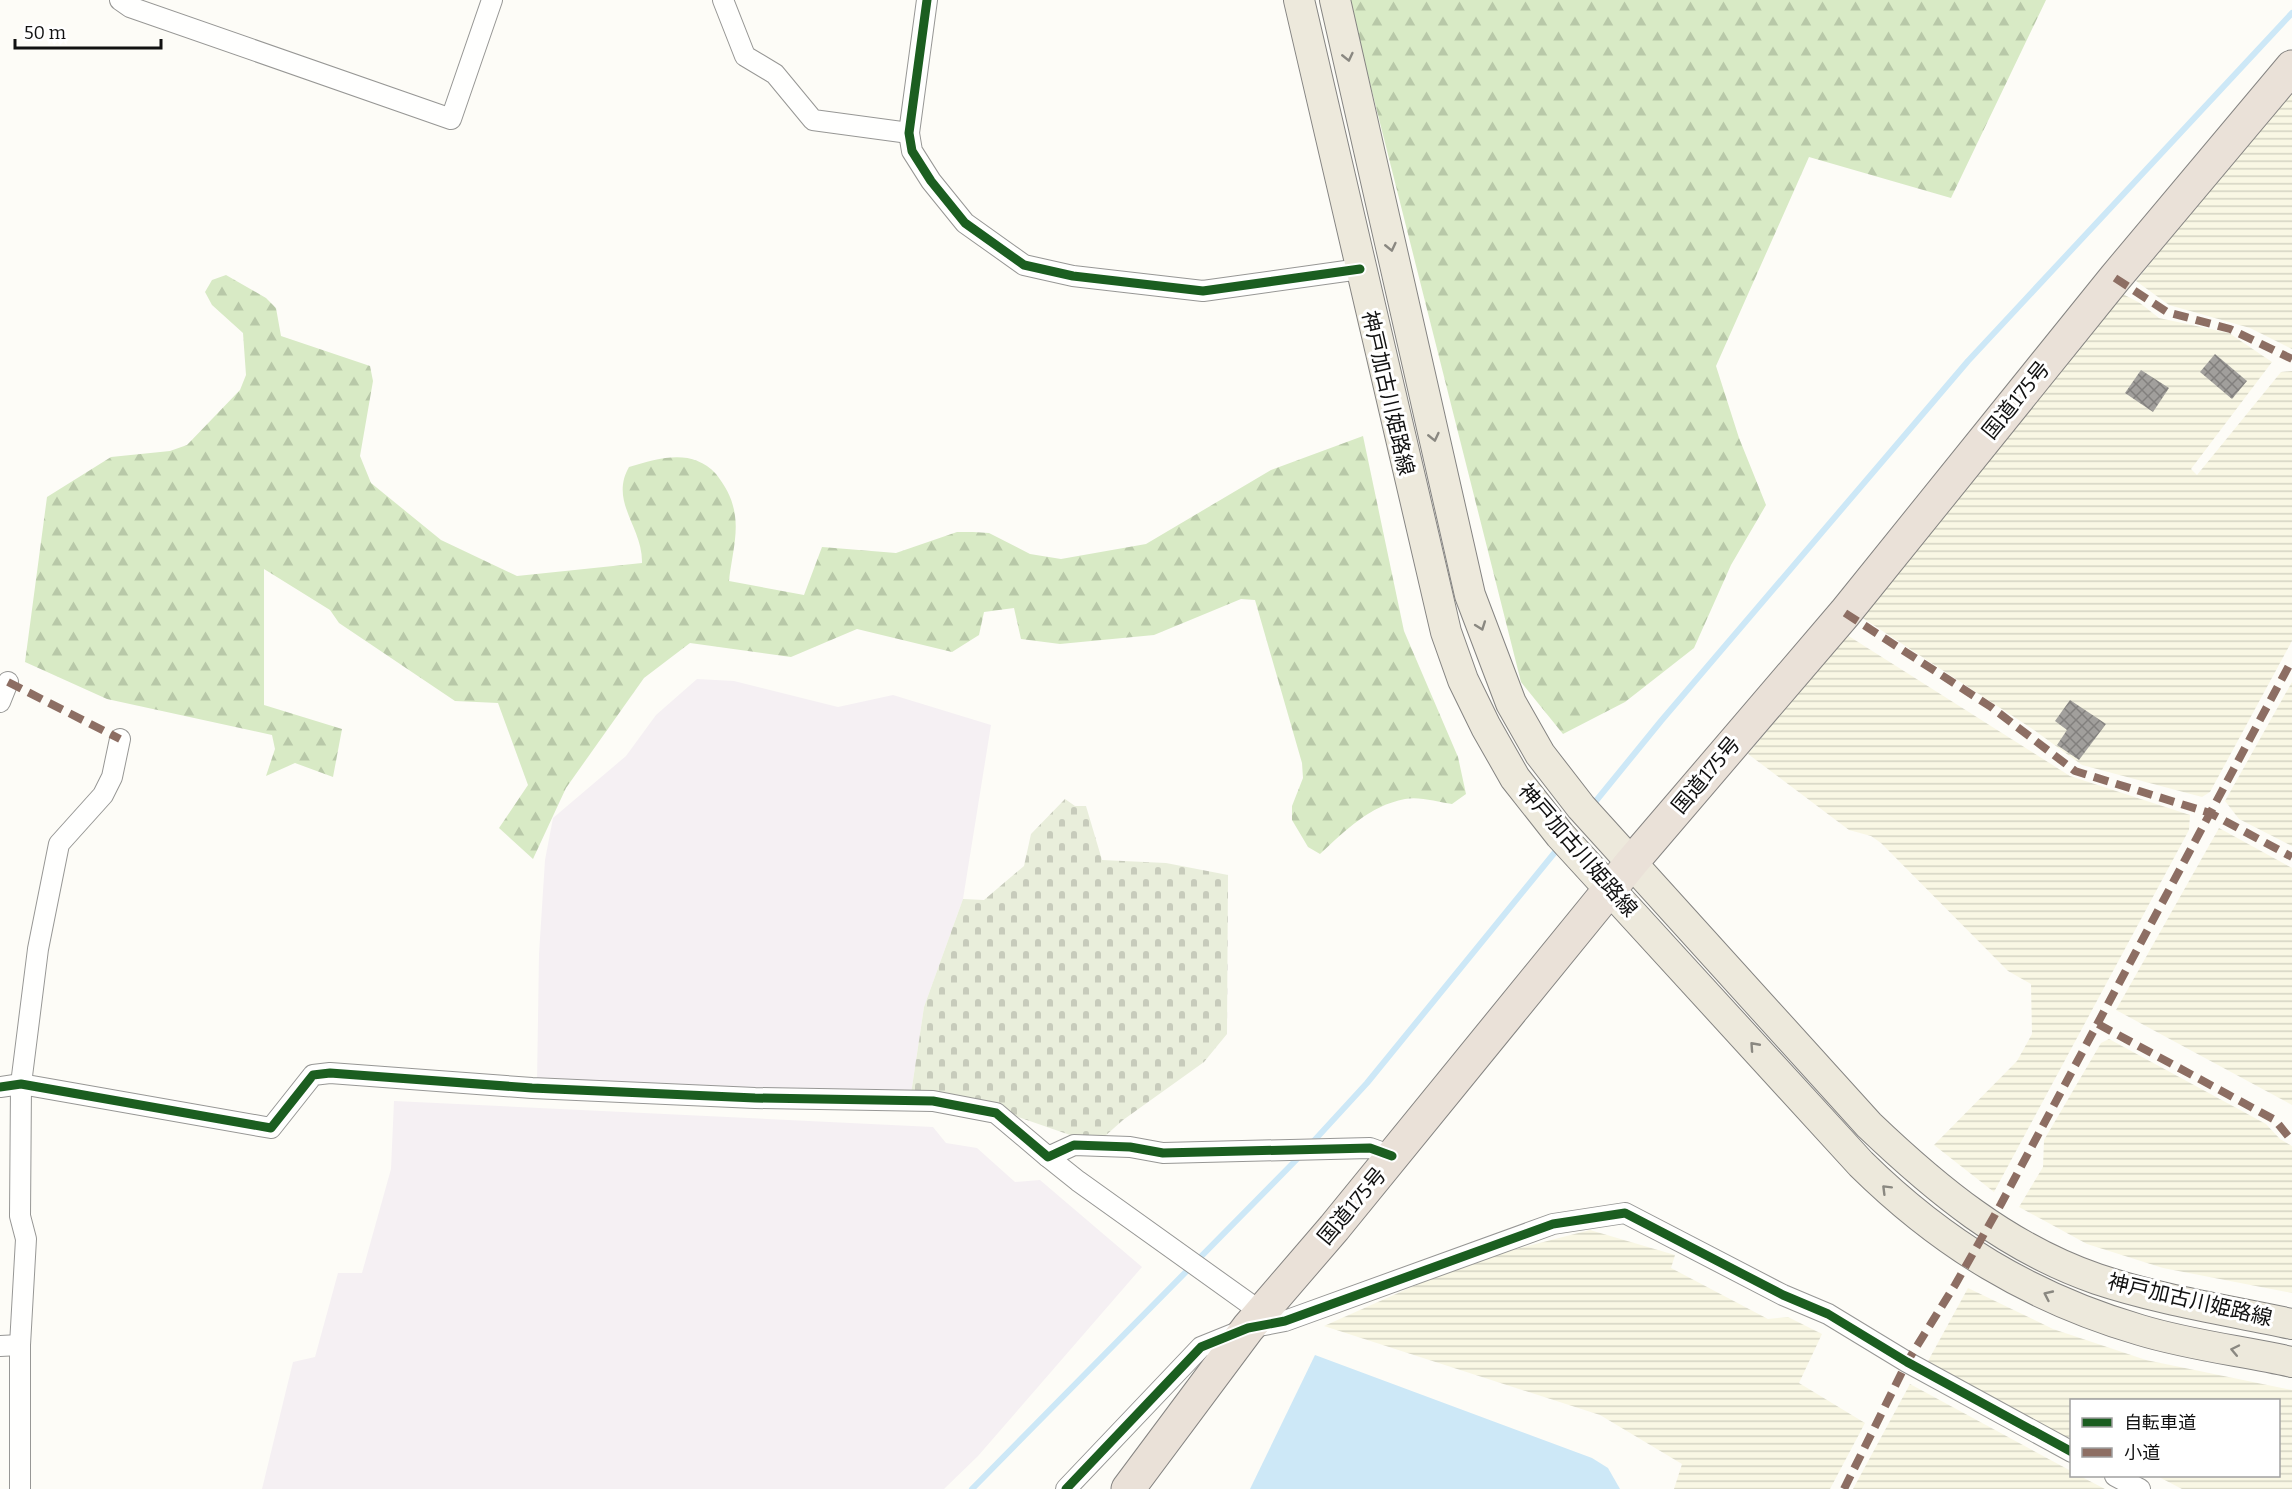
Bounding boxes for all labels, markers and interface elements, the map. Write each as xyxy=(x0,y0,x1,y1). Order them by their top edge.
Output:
scale bar xyxy=(15,12,160,50)
text: 50 m xyxy=(24,22,66,44)
one-way arrow xyxy=(1341,52,1354,62)
one-way arrow xyxy=(1384,242,1397,252)
street label: 神戸加古川姫路線 xyxy=(1356,308,1420,478)
street label: 国道175号 xyxy=(1977,356,2055,444)
one-way arrow xyxy=(1427,432,1440,442)
one-way arrow xyxy=(1474,620,1487,631)
street label: 国道175号 xyxy=(1666,731,1746,819)
street label: 神戸加古川姫路線 xyxy=(1513,778,1643,922)
one-way arrow xyxy=(1750,1042,1761,1052)
street label: 国道175号 xyxy=(1312,1162,1392,1250)
one-way arrow xyxy=(1883,1185,1894,1196)
street label: 神戸加古川姫路線 xyxy=(2105,1268,2275,1332)
one-way arrow xyxy=(2044,1291,2055,1303)
one-way arrow xyxy=(2230,1344,2240,1357)
legend xyxy=(2070,1399,2280,1477)
text: 自転車道 xyxy=(2124,1412,2196,1434)
text: 小道 xyxy=(2124,1442,2160,1464)

